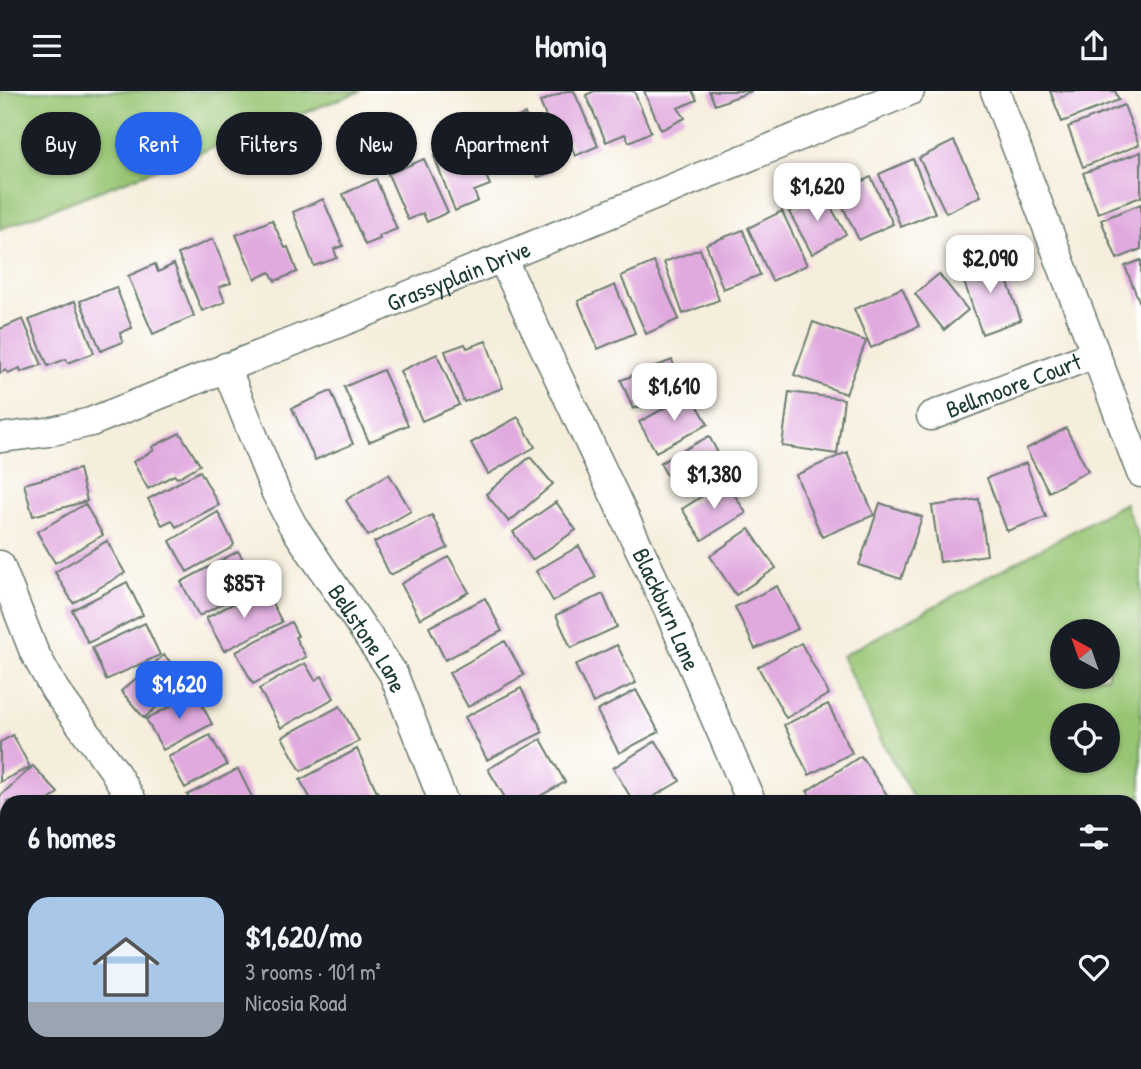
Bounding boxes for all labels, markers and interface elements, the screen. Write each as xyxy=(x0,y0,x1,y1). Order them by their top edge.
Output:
text: Homiq xyxy=(535,24,606,67)
icon: menu xyxy=(28,27,66,65)
icon: share xyxy=(1075,27,1113,65)
chip: Buy xyxy=(21,112,101,175)
chip: Rent xyxy=(115,112,202,175)
chip: Filters xyxy=(216,112,322,175)
chip: New xyxy=(336,112,417,175)
chip: Apartment xyxy=(431,112,573,175)
pin: $1,620 xyxy=(760,163,874,223)
text: $1,620 xyxy=(790,170,844,201)
street label: Grassyplain Drive xyxy=(382,232,535,318)
pin: $2,090 xyxy=(933,235,1047,295)
text: $2,090 xyxy=(962,242,1018,273)
street label: Bellmoore Court xyxy=(941,345,1086,425)
pin: $1,610 xyxy=(617,363,731,423)
text: $1,610 xyxy=(648,370,700,401)
pin: $1,380 xyxy=(657,451,771,511)
text: $1,380 xyxy=(686,458,742,489)
street label: Blackburn Lane xyxy=(625,543,709,676)
pin: $857 xyxy=(203,561,285,620)
text: $857 xyxy=(223,567,265,598)
street label: Bellstone Lane xyxy=(321,578,415,697)
north arrow xyxy=(1050,619,1120,689)
map controls xyxy=(1050,619,1120,773)
pin: $1,620 xyxy=(122,661,236,721)
text: $1,620 xyxy=(152,668,206,699)
button: locate xyxy=(1050,703,1120,773)
text: 6 homes xyxy=(28,817,115,857)
icon: filters xyxy=(1075,818,1113,856)
text: $1,620/mo xyxy=(245,916,362,956)
icon: home xyxy=(84,925,168,1009)
icon: heart xyxy=(1075,948,1113,986)
text: 3 rooms · 101 m² xyxy=(245,956,381,987)
text: Nicosia Road xyxy=(245,987,347,1018)

